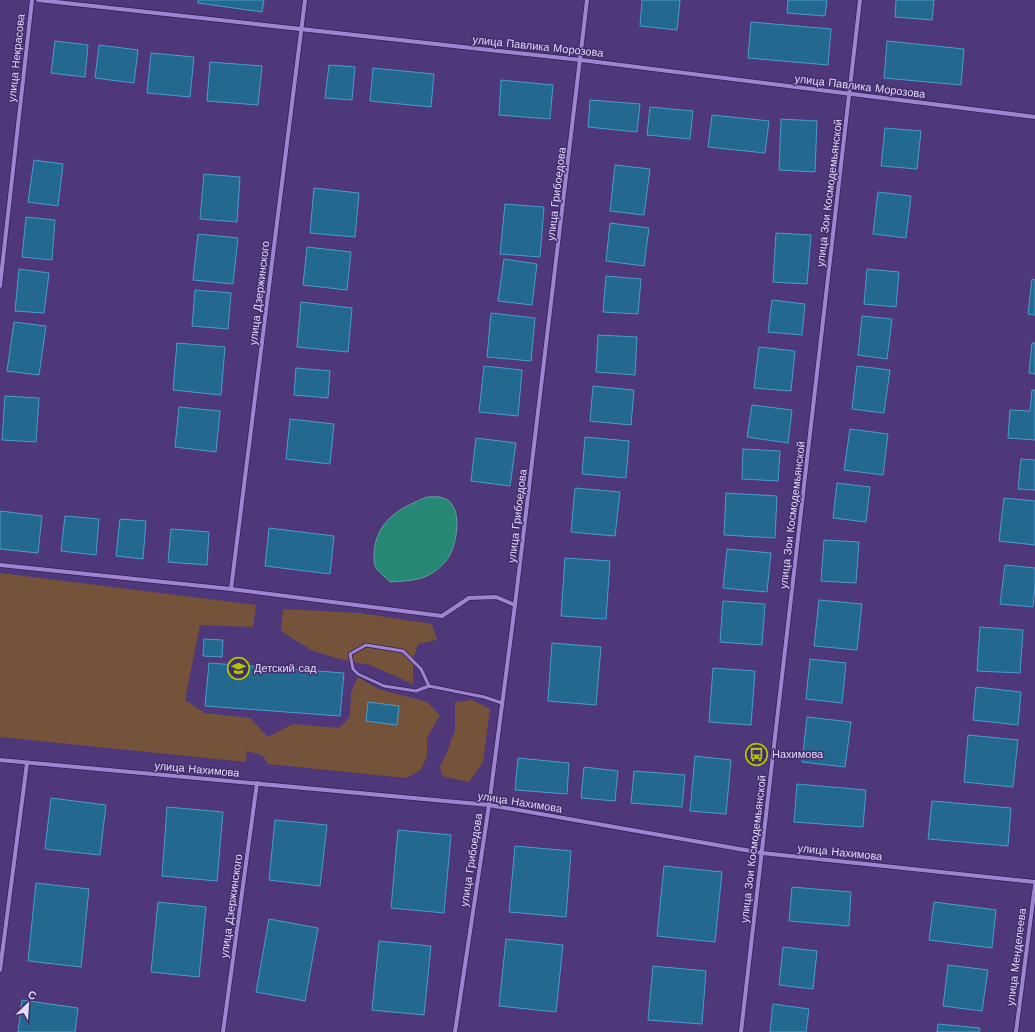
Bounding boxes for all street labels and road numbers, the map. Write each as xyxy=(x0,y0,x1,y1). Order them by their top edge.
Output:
street label: улица Некрасова xyxy=(5,12,28,103)
street label: улица Павлика Морозова xyxy=(472,33,605,60)
street label: улица Павлика Морозова xyxy=(794,72,927,101)
street label: улица Зои Космодемьянской xyxy=(814,118,845,268)
street label: улица Грибоедова xyxy=(544,146,569,242)
street label: улица Дзержинского xyxy=(247,240,272,346)
street label: улица Зои Космодемьянской xyxy=(777,440,808,590)
street label: улица Грибоедова xyxy=(505,468,530,564)
street label: улица Нахимова xyxy=(154,759,241,780)
street label: улица Зои Космодемьянской xyxy=(738,774,769,924)
street label: улица Нахимова xyxy=(477,789,564,816)
street label: улица Грибоедова xyxy=(458,812,485,908)
street label: улица Нахимова xyxy=(797,842,884,864)
street label: улица Дзержинского xyxy=(218,853,245,959)
street label: улица Менделеева xyxy=(1004,907,1029,1007)

